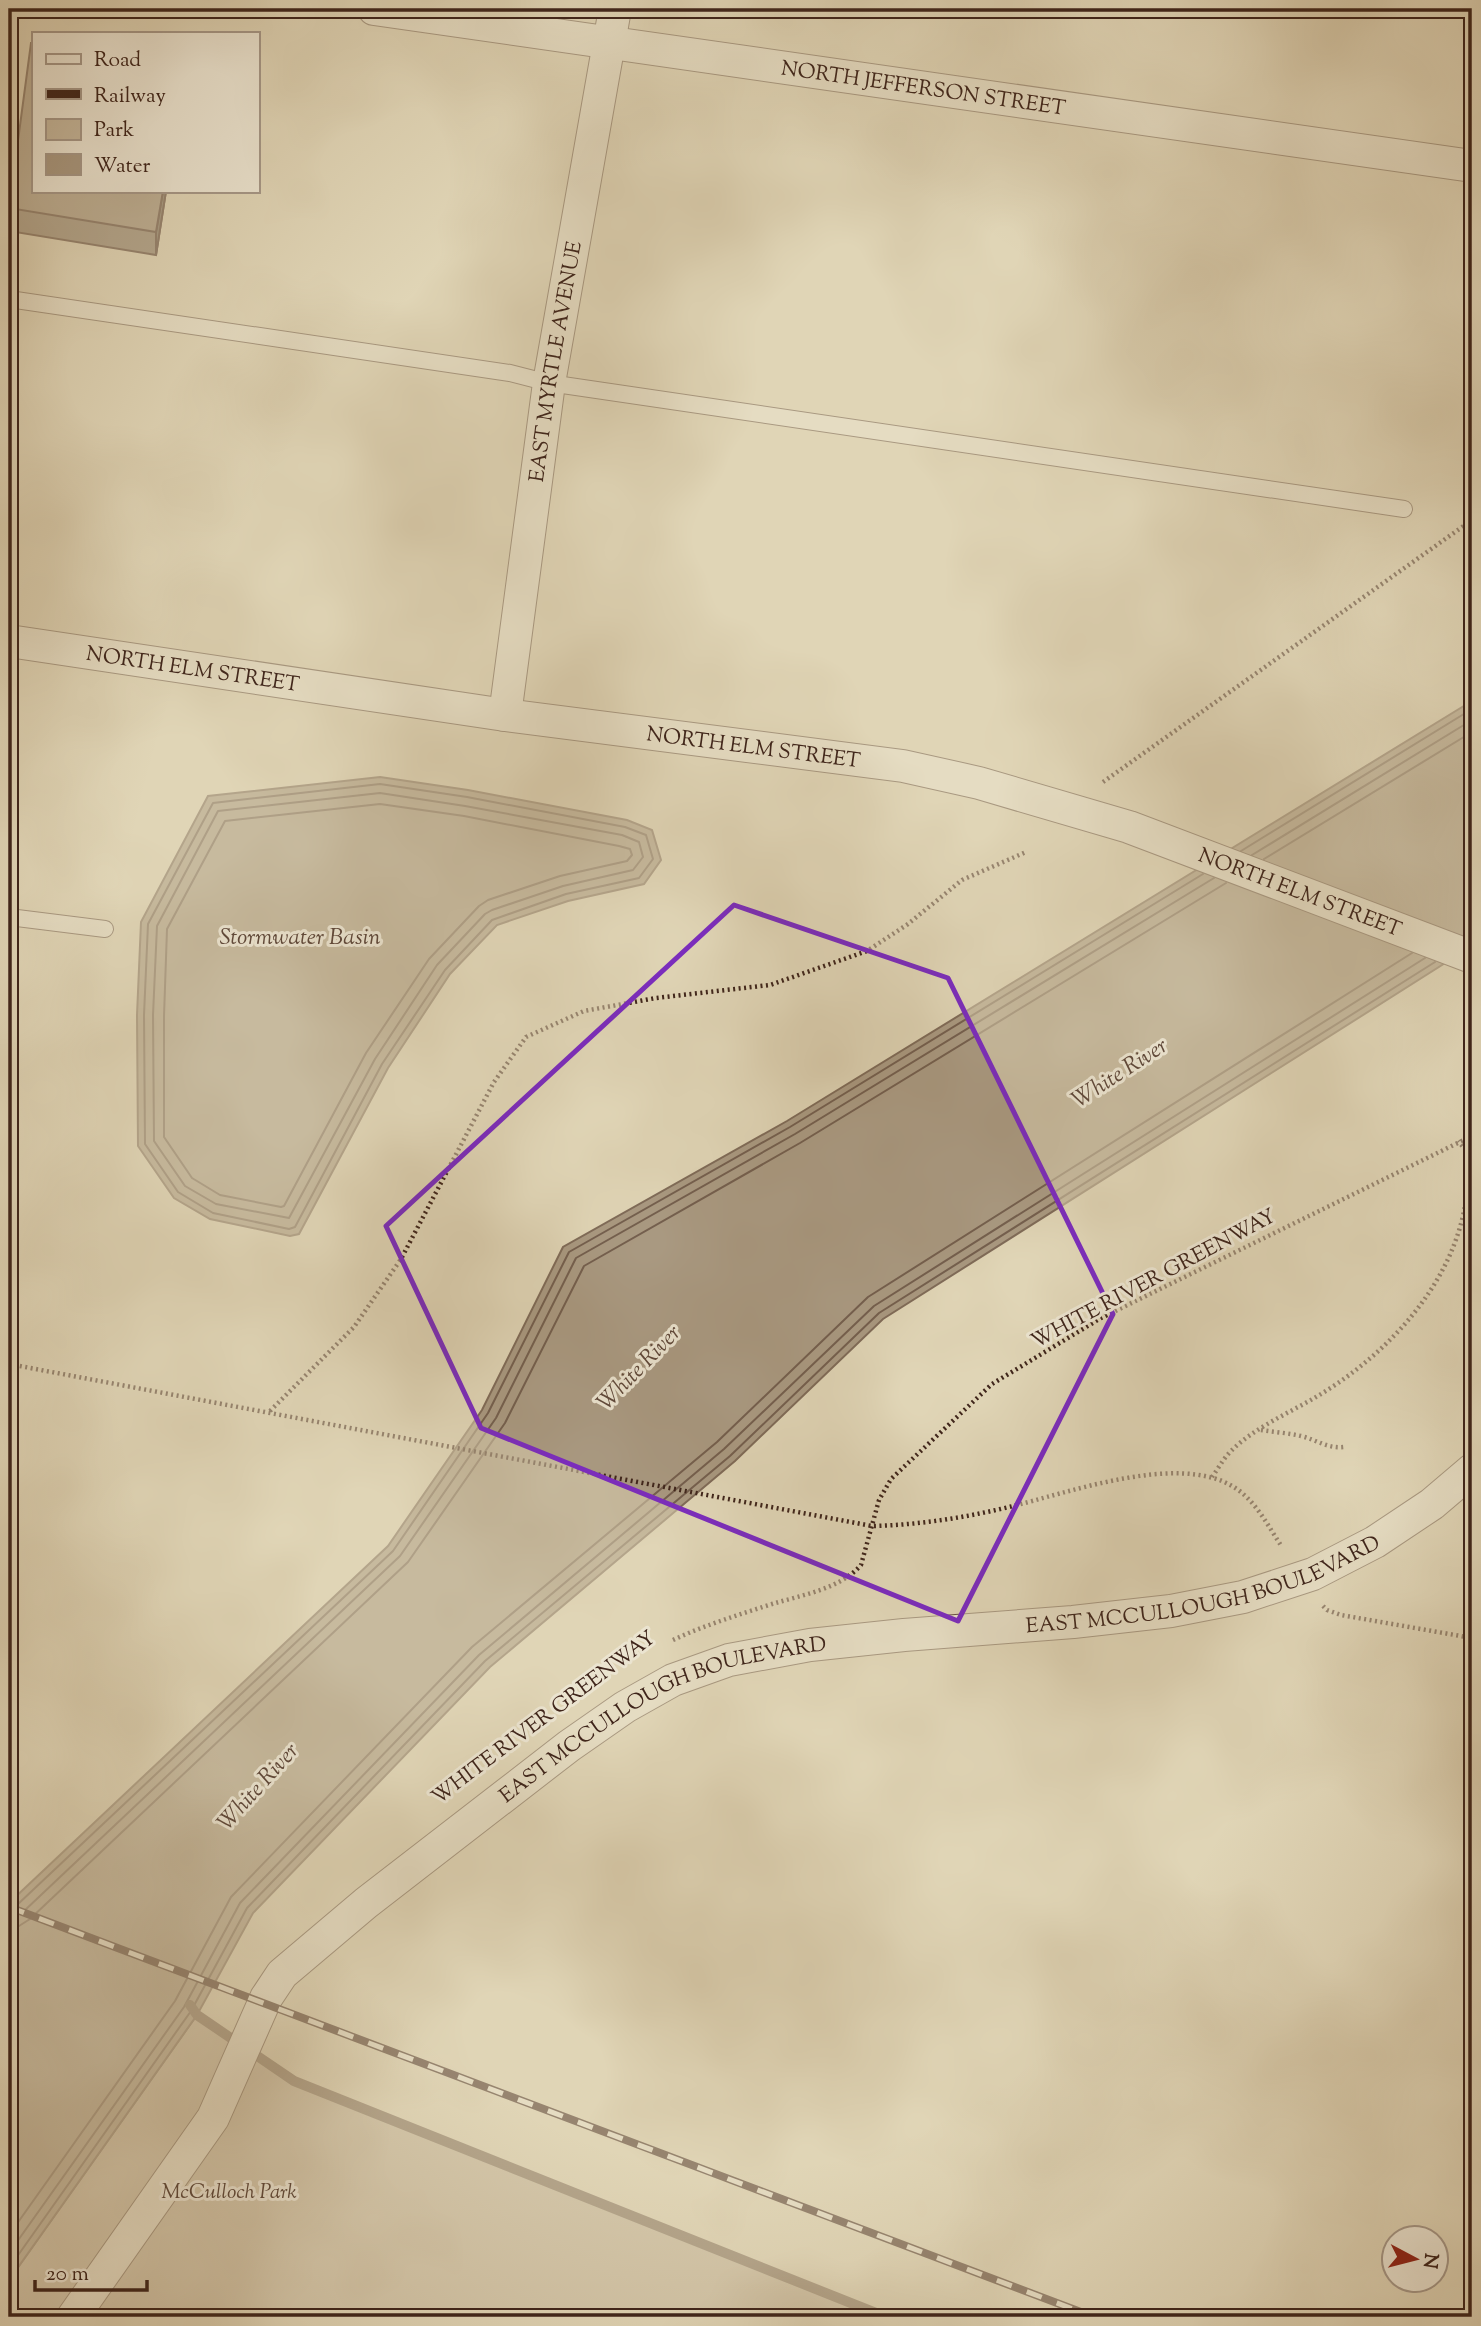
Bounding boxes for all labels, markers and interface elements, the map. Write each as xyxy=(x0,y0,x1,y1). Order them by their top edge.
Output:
legend xyxy=(32,32,259,192)
text: Road xyxy=(94,46,141,76)
street label: NORTH JEFFERSON STREET xyxy=(779,54,1068,125)
text: Railway xyxy=(94,82,166,112)
text: Park xyxy=(94,116,135,146)
text: Water xyxy=(94,152,151,182)
street label: EAST MYRTLE AVENUE xyxy=(523,239,591,484)
street label: NORTH ELM STREET xyxy=(84,640,302,701)
street label: NORTH ELM STREET xyxy=(644,720,862,777)
street label: NORTH ELM STREET xyxy=(1193,842,1406,946)
water label: Stormwater Basin xyxy=(220,922,381,955)
water label: White River xyxy=(1066,1031,1175,1117)
street label: WHITE RIVER GREENWAY xyxy=(1026,1202,1282,1357)
water label: White River xyxy=(590,1318,689,1419)
street label: EAST MCCULLOUGH BOULEVARD xyxy=(1025,1529,1386,1643)
street label: WHITE RIVER GREENWAY xyxy=(426,1624,662,1813)
street label: EAST MCCULLOUGH BOULEVARD xyxy=(494,1630,828,1812)
water label: White River xyxy=(210,1736,307,1839)
park label: McCulloch Park xyxy=(161,2178,297,2208)
north arrow xyxy=(1380,2224,1450,2294)
scale bar xyxy=(35,2249,147,2293)
text: N xyxy=(1415,2252,1444,2270)
text: 20 m xyxy=(46,2260,89,2290)

